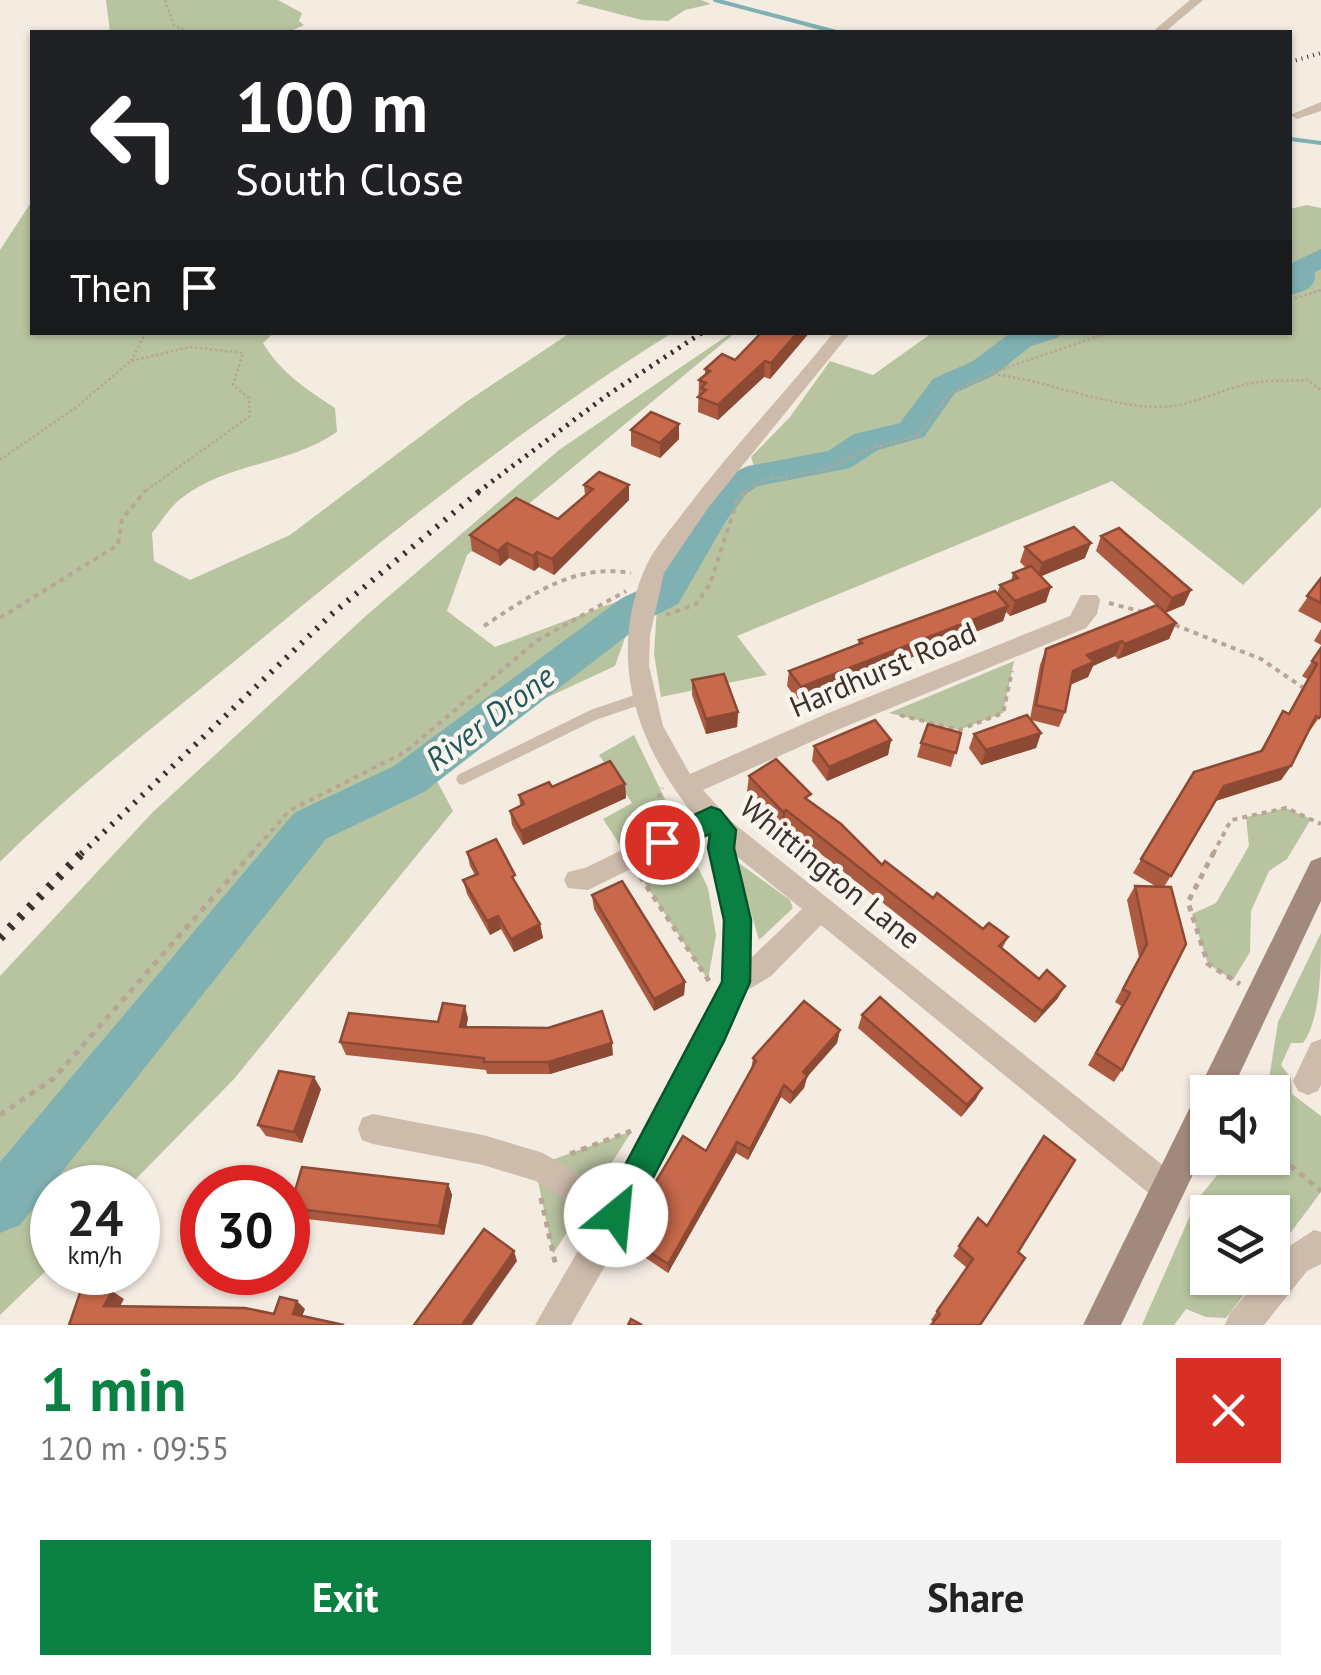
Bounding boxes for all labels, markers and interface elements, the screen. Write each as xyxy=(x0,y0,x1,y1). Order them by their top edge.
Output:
text: 100 m xyxy=(235,61,428,151)
icon: left xyxy=(70,70,200,200)
text: South Close xyxy=(235,149,464,207)
icon: arrive xyxy=(172,260,227,315)
text: Then xyxy=(70,263,152,312)
street label: Hardhurst Road xyxy=(783,612,981,725)
water label: River Drone xyxy=(416,655,563,780)
street label: Whittington Lane xyxy=(732,787,929,957)
pin xyxy=(620,800,705,885)
icon: arrive xyxy=(635,815,690,870)
map controls xyxy=(1190,1075,1290,1295)
button: sound xyxy=(1190,1075,1290,1175)
position arrow xyxy=(564,1163,668,1267)
speed limit sign: 30 xyxy=(180,1165,310,1295)
text: 24 xyxy=(67,1185,123,1250)
button: layers xyxy=(1190,1195,1290,1295)
text: km/h xyxy=(68,1239,122,1271)
text: 1 min xyxy=(40,1350,186,1428)
button: close xyxy=(1176,1358,1281,1463)
text: 120 m · 09:55 xyxy=(40,1427,229,1469)
button: Exit xyxy=(40,1540,651,1655)
button: Share xyxy=(671,1540,1281,1655)

